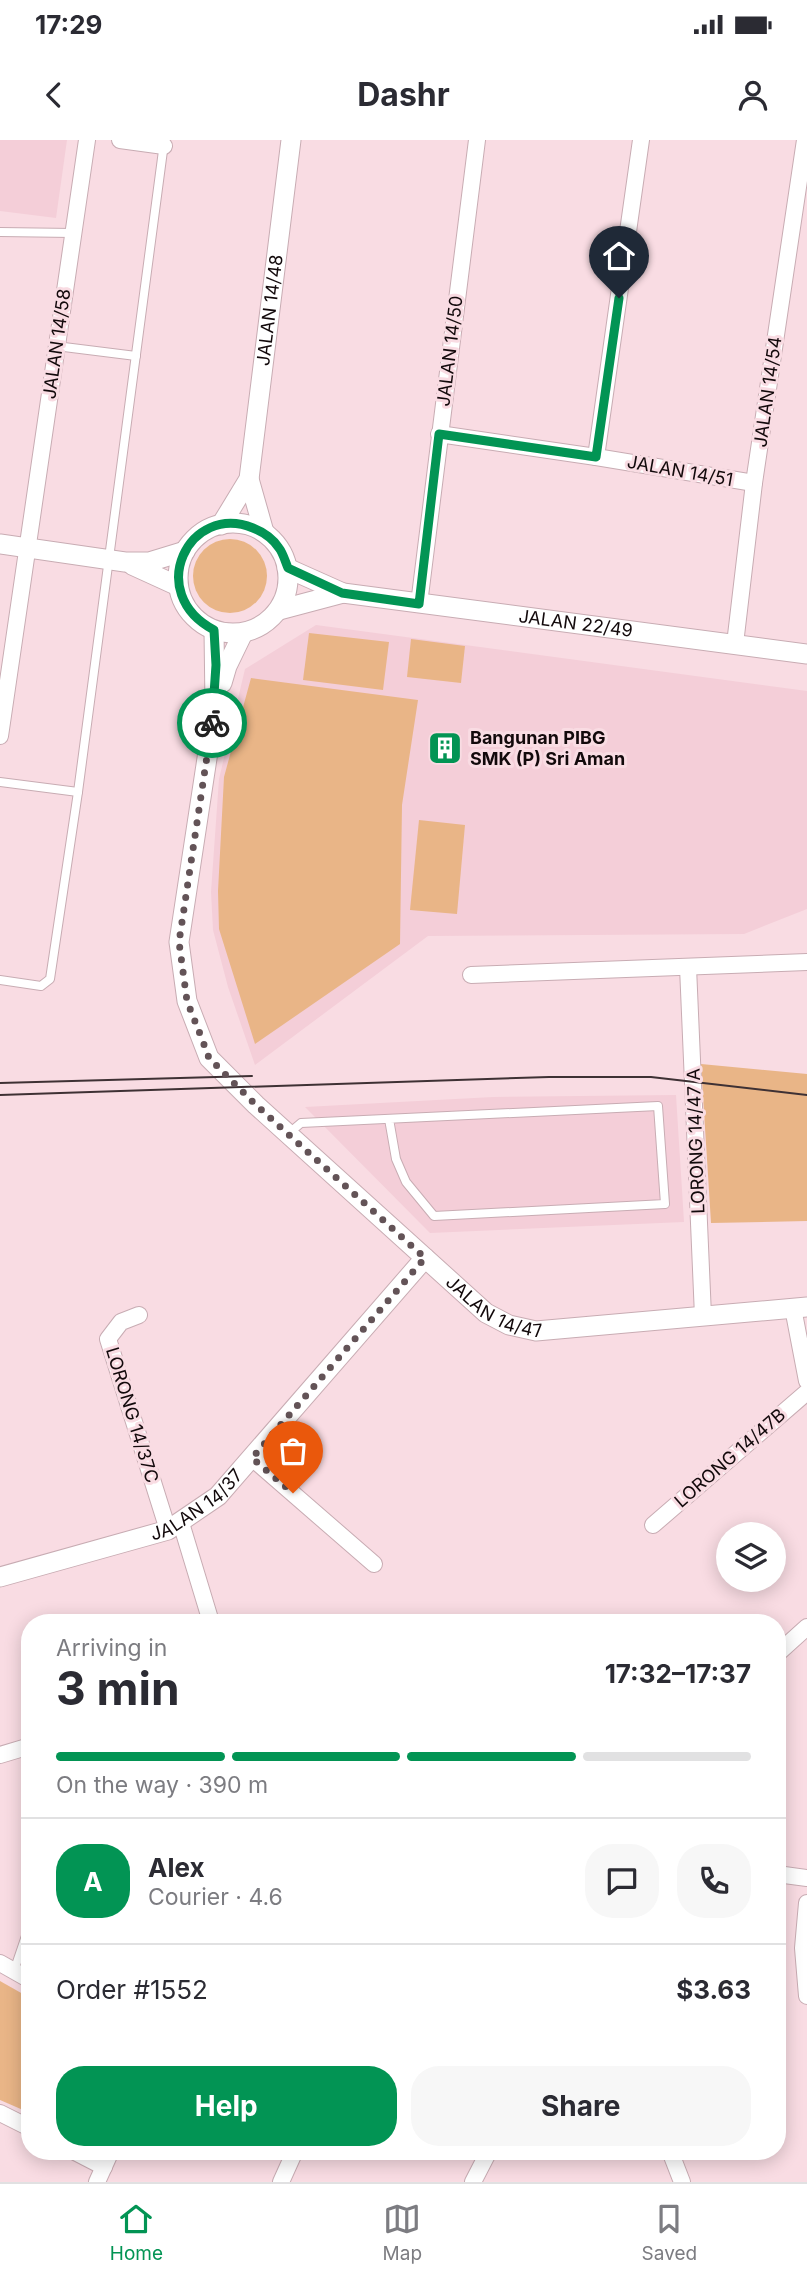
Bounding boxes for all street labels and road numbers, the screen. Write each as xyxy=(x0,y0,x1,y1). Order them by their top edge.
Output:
street label: JALAN 14/48 xyxy=(252,253,287,367)
street label: JALAN 14/58 xyxy=(38,287,75,400)
street label: JALAN 14/50 xyxy=(432,294,467,407)
street label: JALAN 14/54 xyxy=(749,335,786,449)
street label: JALAN 14/51 xyxy=(625,451,735,490)
street label: JALAN 22/49 xyxy=(517,605,634,641)
street label: LORONG 14/47 A xyxy=(682,1068,709,1214)
street label: JALAN 14/47 xyxy=(442,1271,544,1341)
street label: LORONG 14/37C xyxy=(102,1344,163,1485)
street label: LORONG 14/47B xyxy=(670,1404,789,1511)
street label: JALAN 14/37 xyxy=(148,1464,247,1544)

